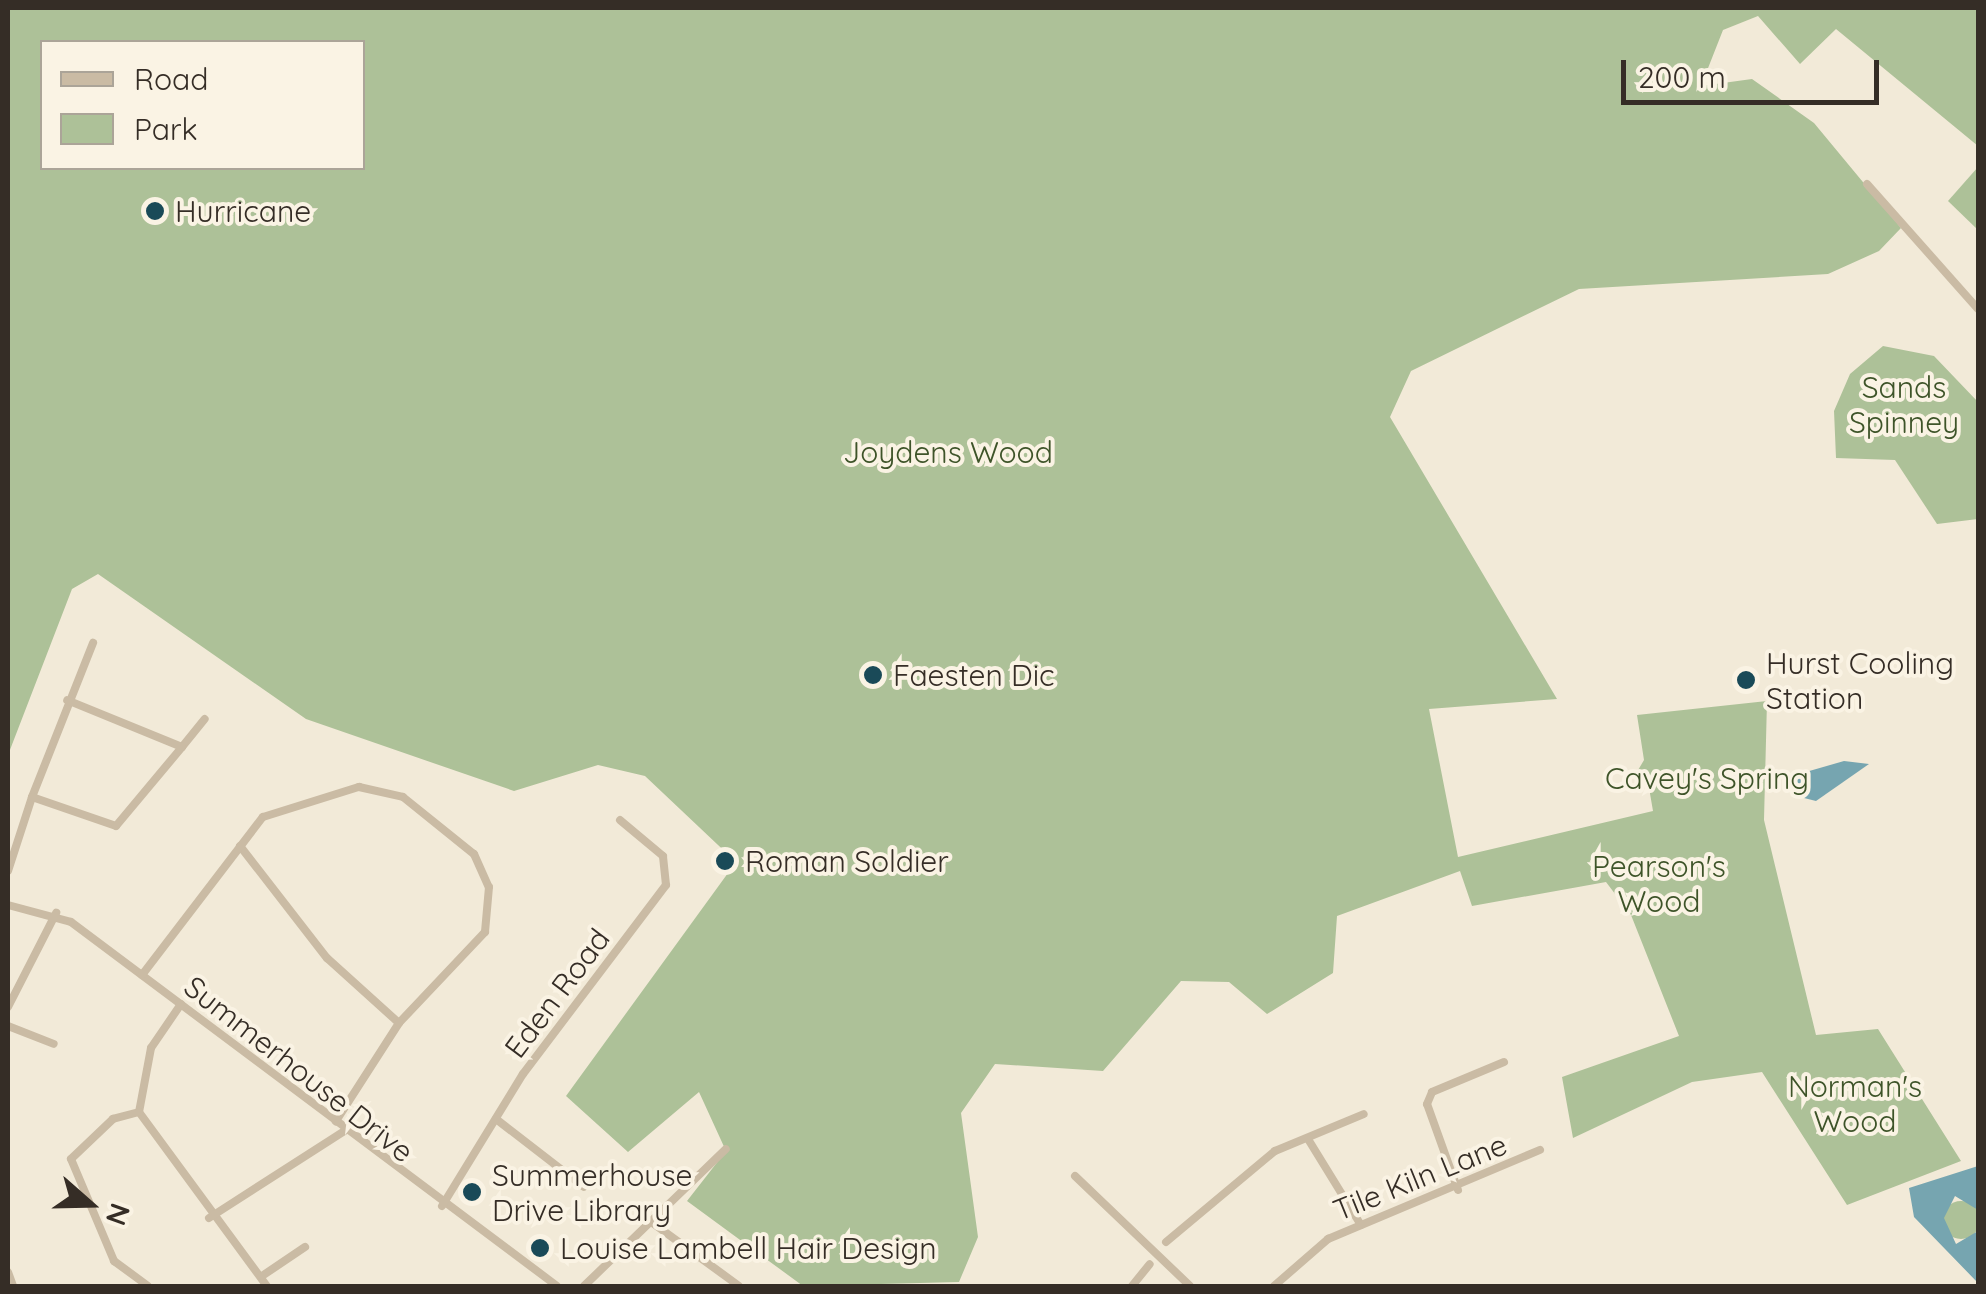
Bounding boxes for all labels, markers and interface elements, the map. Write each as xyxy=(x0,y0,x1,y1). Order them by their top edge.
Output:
legend xyxy=(40,40,365,170)
scale bar xyxy=(1626,40,1884,102)
text: 200 m xyxy=(1638,58,1726,96)
text: Road xyxy=(134,60,208,98)
text: Park xyxy=(134,110,198,148)
place label: Hurricane xyxy=(175,193,311,229)
marker: Hurricane xyxy=(144,200,166,222)
park label: Sands Spinney xyxy=(1849,369,1959,440)
park label: Joydens Wood xyxy=(843,434,1053,470)
place label: Hurst Cooling Station xyxy=(1766,645,1954,716)
place label: Faesten Dic xyxy=(893,657,1055,693)
marker: Faesten Dic xyxy=(862,664,884,686)
marker: Hurst Cooling Station xyxy=(1735,669,1757,691)
park label: Cavey's Spring xyxy=(1605,760,1809,796)
place label: Roman Soldier xyxy=(745,843,949,879)
park label: Pearson's Wood xyxy=(1592,848,1726,918)
marker: Roman Soldier xyxy=(714,850,736,872)
street label: Eden Road xyxy=(497,921,617,1065)
street label: Summerhouse Drive xyxy=(177,968,421,1170)
park label: Norman's Wood xyxy=(1788,1068,1922,1138)
street label: Tile Kiln Lane xyxy=(1328,1126,1512,1228)
north arrow xyxy=(40,1154,140,1254)
place label: Summerhouse Drive Library xyxy=(492,1157,692,1228)
marker: Summerhouse Drive Library xyxy=(461,1181,483,1203)
text: N xyxy=(99,1199,139,1230)
place label: Louise Lambell Hair Design xyxy=(560,1230,937,1266)
marker: Louise Lambell Hair Design xyxy=(529,1237,551,1259)

